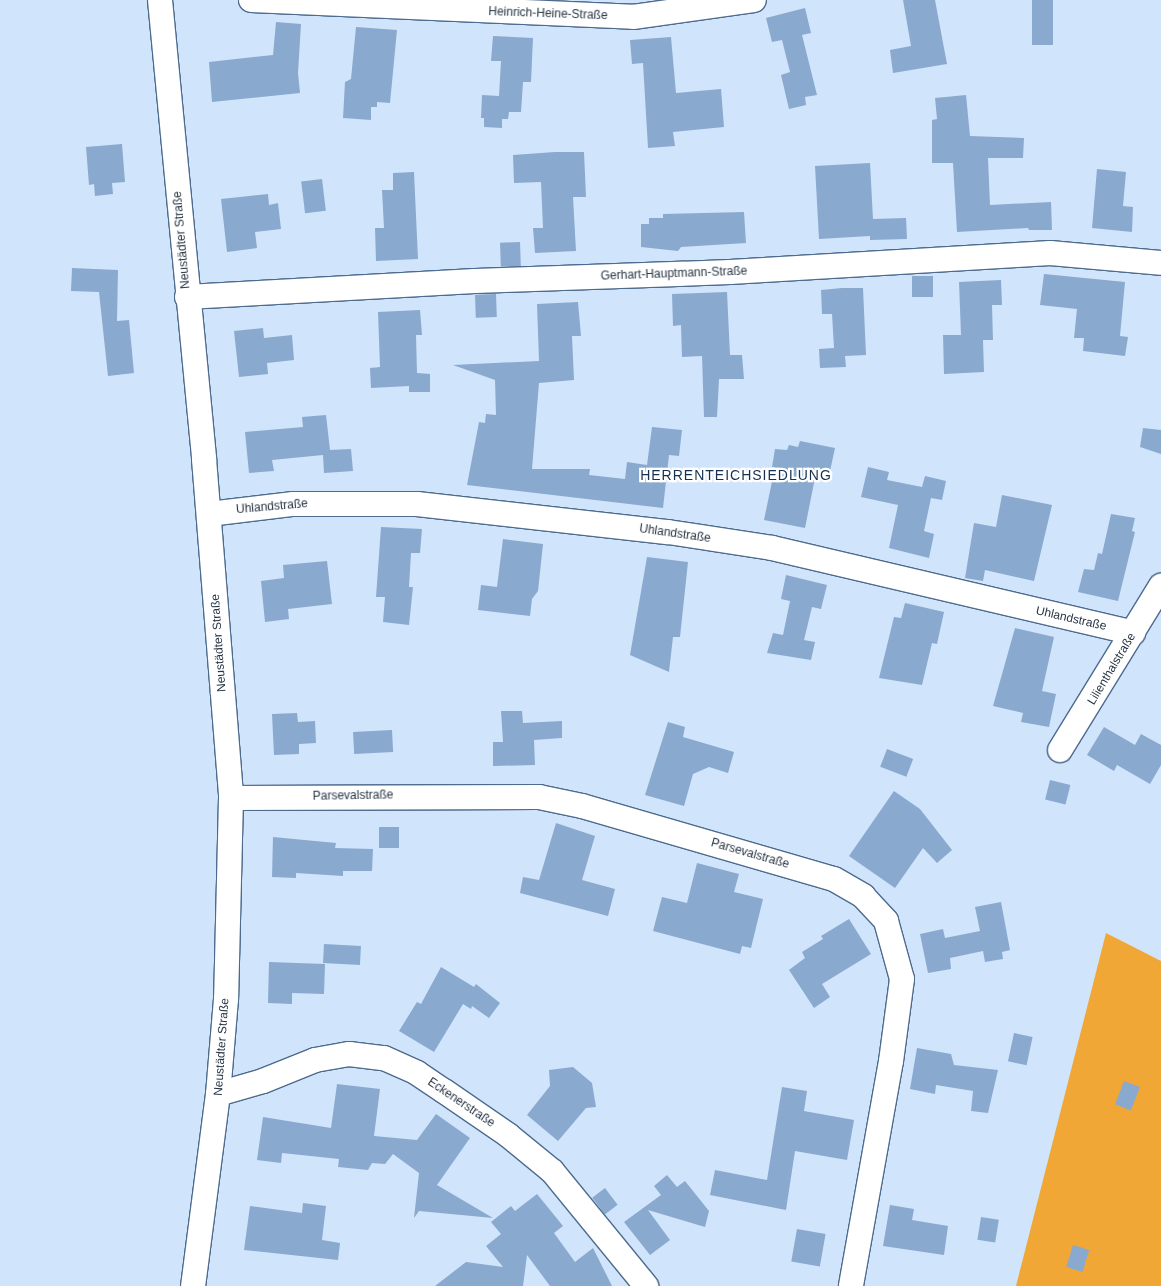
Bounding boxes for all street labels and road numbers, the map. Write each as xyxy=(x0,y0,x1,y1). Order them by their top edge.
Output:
street label: Heinrich-Heine-Straße xyxy=(488,5,608,23)
street label: Neustädter Straße xyxy=(171,191,193,289)
street label: Gerhart-Hauptmann-Straße xyxy=(600,264,748,284)
street label: Uhlandstraße xyxy=(235,497,309,517)
street label: Uhlandstraße xyxy=(638,522,712,546)
street label: Neustädter Straße xyxy=(208,594,230,692)
street label: Uhlandstraße xyxy=(1034,604,1108,634)
street label: Lilienthalstraße xyxy=(1085,630,1139,708)
street label: Parsevalstraße xyxy=(313,788,393,804)
street label: Parsevalstraße xyxy=(709,836,791,872)
street label: Neustädter Straße xyxy=(211,998,233,1096)
street label: Eckenerstraße xyxy=(425,1075,497,1131)

